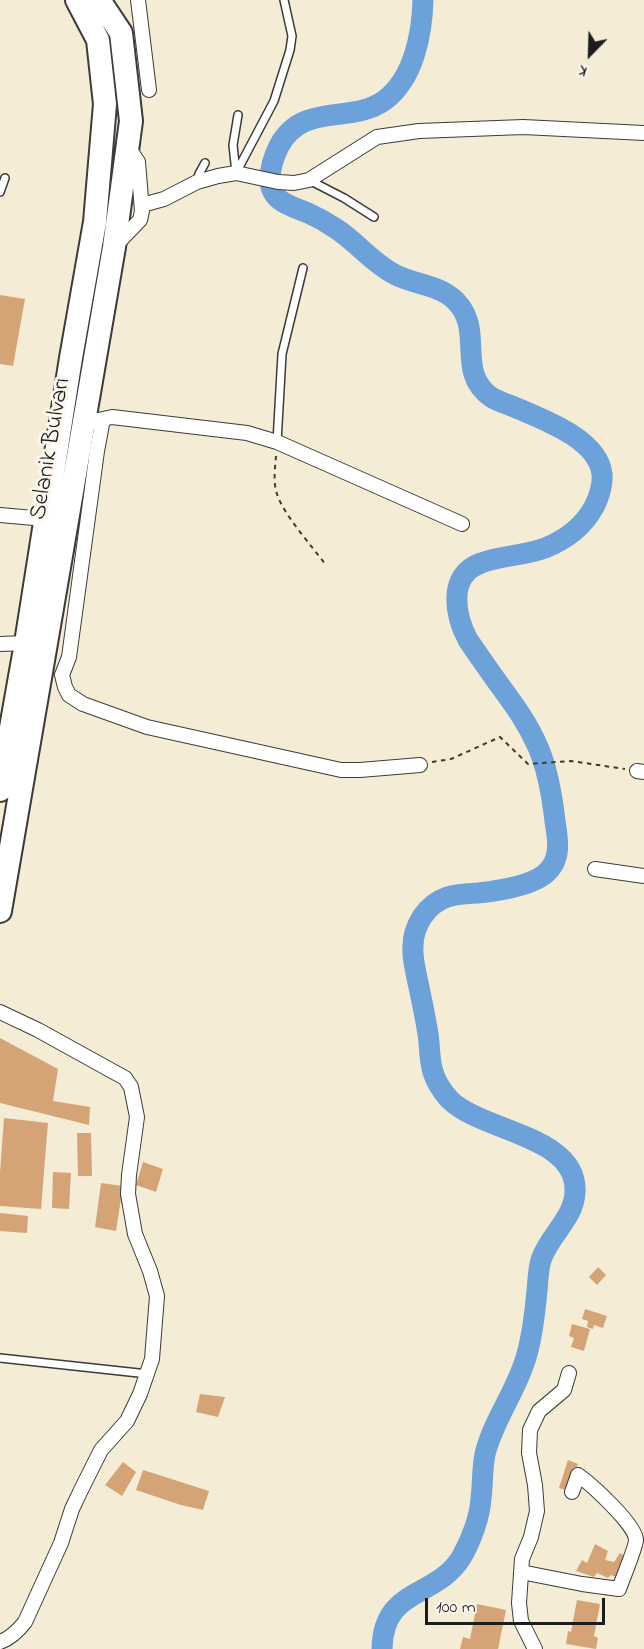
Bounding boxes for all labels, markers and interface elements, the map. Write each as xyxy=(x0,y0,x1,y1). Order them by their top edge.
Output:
north arrow xyxy=(560,24,620,84)
text: K xyxy=(575,58,591,83)
street label: Selanik Bulvarı xyxy=(25,376,79,522)
scale bar xyxy=(428,1586,608,1624)
text: 100 m xyxy=(436,1595,476,1621)

